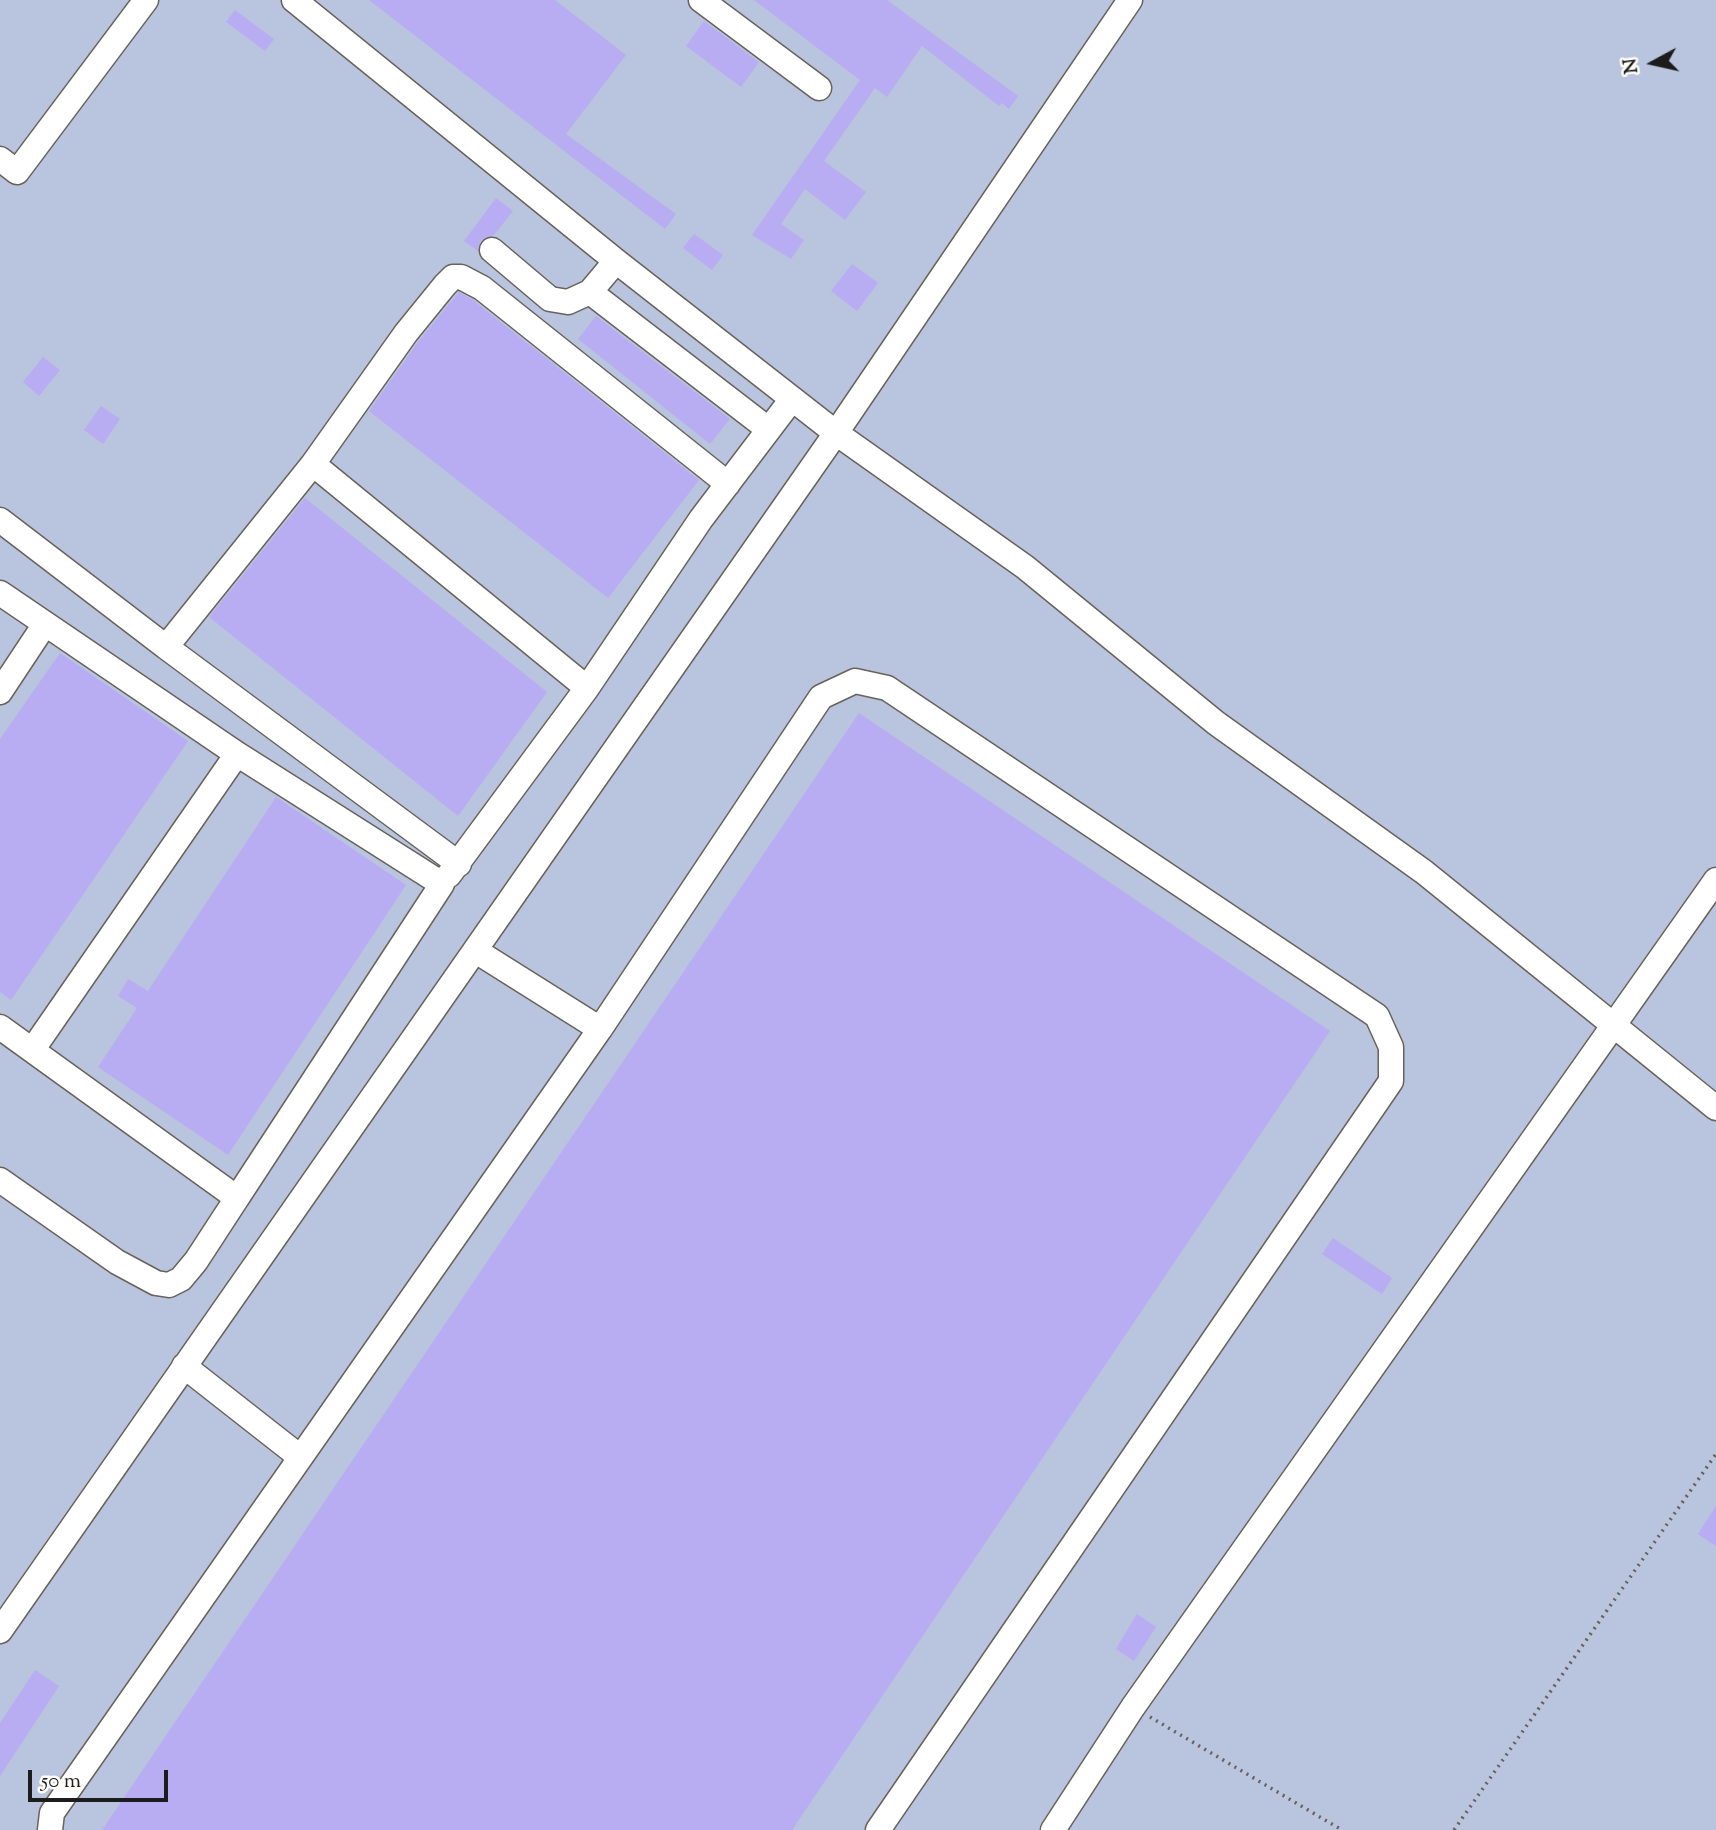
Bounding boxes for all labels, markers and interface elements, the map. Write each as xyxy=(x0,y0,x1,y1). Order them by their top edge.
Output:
north arrow xyxy=(1618,28,1688,98)
text: N xyxy=(1617,57,1646,75)
scale bar xyxy=(32,1756,172,1800)
text: 50 m xyxy=(41,1767,81,1797)

